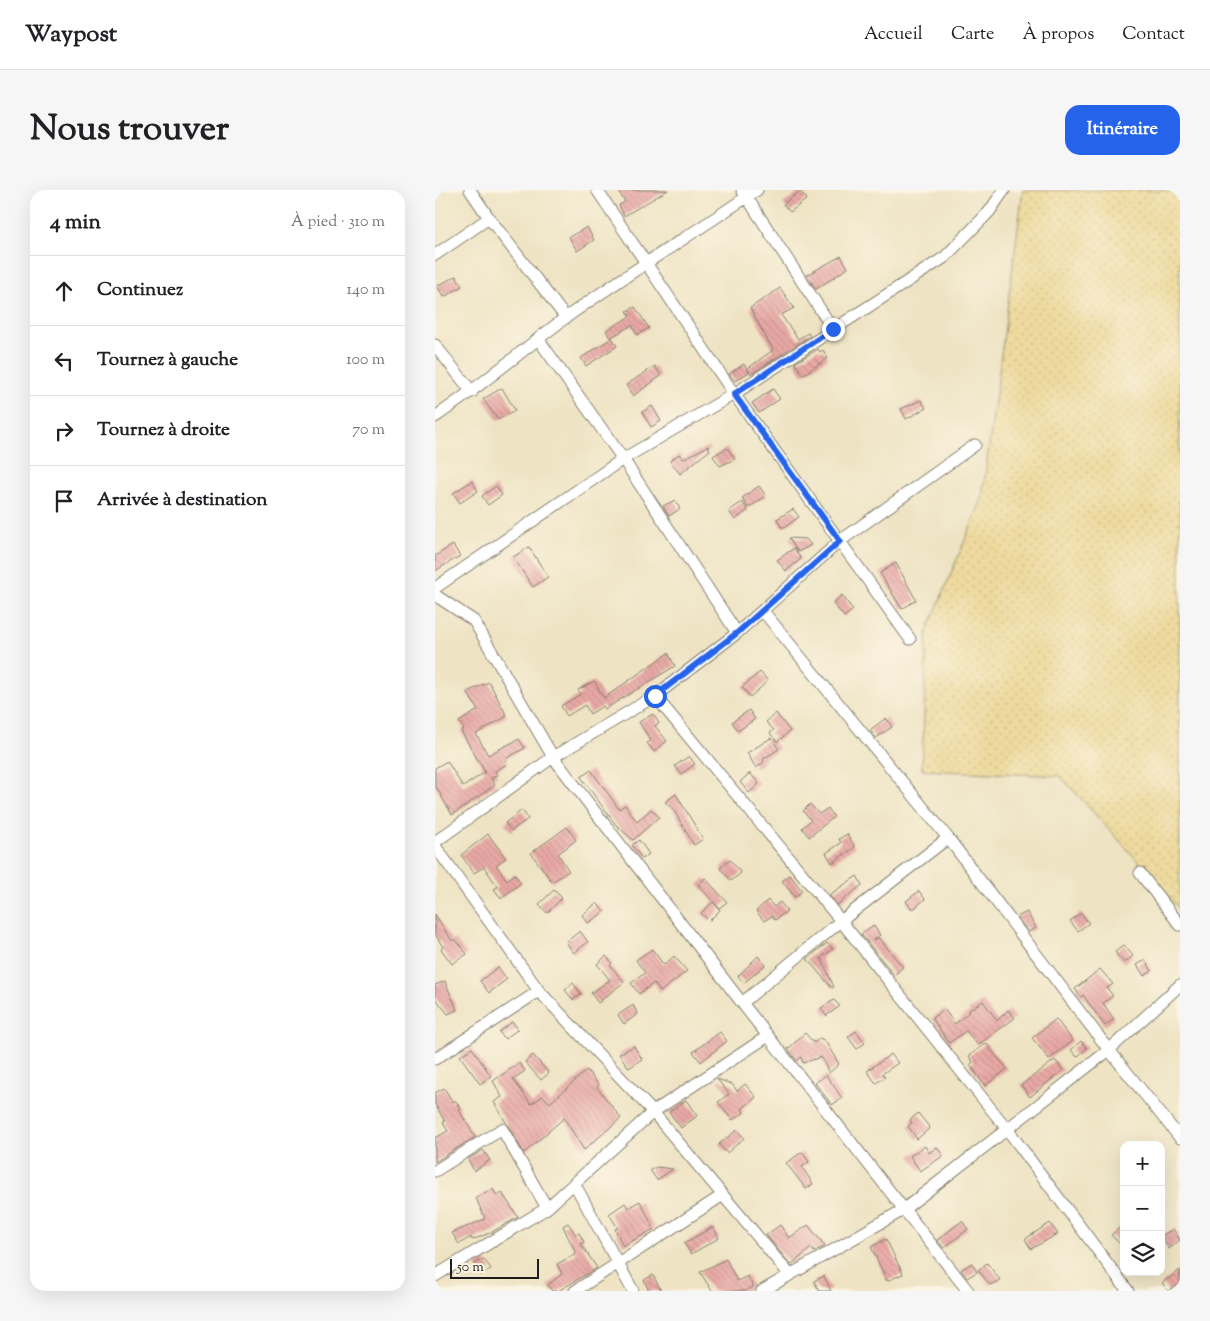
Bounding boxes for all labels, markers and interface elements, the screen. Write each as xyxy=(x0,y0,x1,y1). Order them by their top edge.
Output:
text: Waypost xyxy=(25,18,117,52)
text: Accueil xyxy=(864,22,923,48)
text: Carte xyxy=(951,22,995,48)
text: À propos xyxy=(1023,22,1094,48)
text: Contact xyxy=(1122,22,1185,48)
text: Nous trouver xyxy=(30,105,229,156)
button: Itinéraire xyxy=(1065,105,1180,155)
text: 4 min xyxy=(50,208,101,238)
text: À pied · 310 m xyxy=(291,211,385,234)
icon: ahead xyxy=(50,277,78,305)
text: Continuez xyxy=(97,277,183,304)
text: 140 m xyxy=(347,279,385,302)
route end xyxy=(822,318,845,341)
icon: left xyxy=(50,347,78,375)
text: Tournez à gauche xyxy=(97,347,238,374)
text: 100 m xyxy=(346,349,385,372)
icon: right xyxy=(50,417,78,445)
text: Tournez à droite xyxy=(97,417,230,444)
text: 70 m xyxy=(352,419,385,442)
icon: arrive xyxy=(50,487,78,515)
text: Arrivée à destination xyxy=(97,487,268,514)
route start xyxy=(644,685,667,708)
map controls xyxy=(1120,1141,1165,1276)
button: + xyxy=(1120,1141,1165,1186)
button: − xyxy=(1120,1186,1165,1231)
button: layers xyxy=(1120,1231,1165,1276)
scale bar xyxy=(450,1256,539,1279)
text: 50 m xyxy=(457,1258,484,1278)

